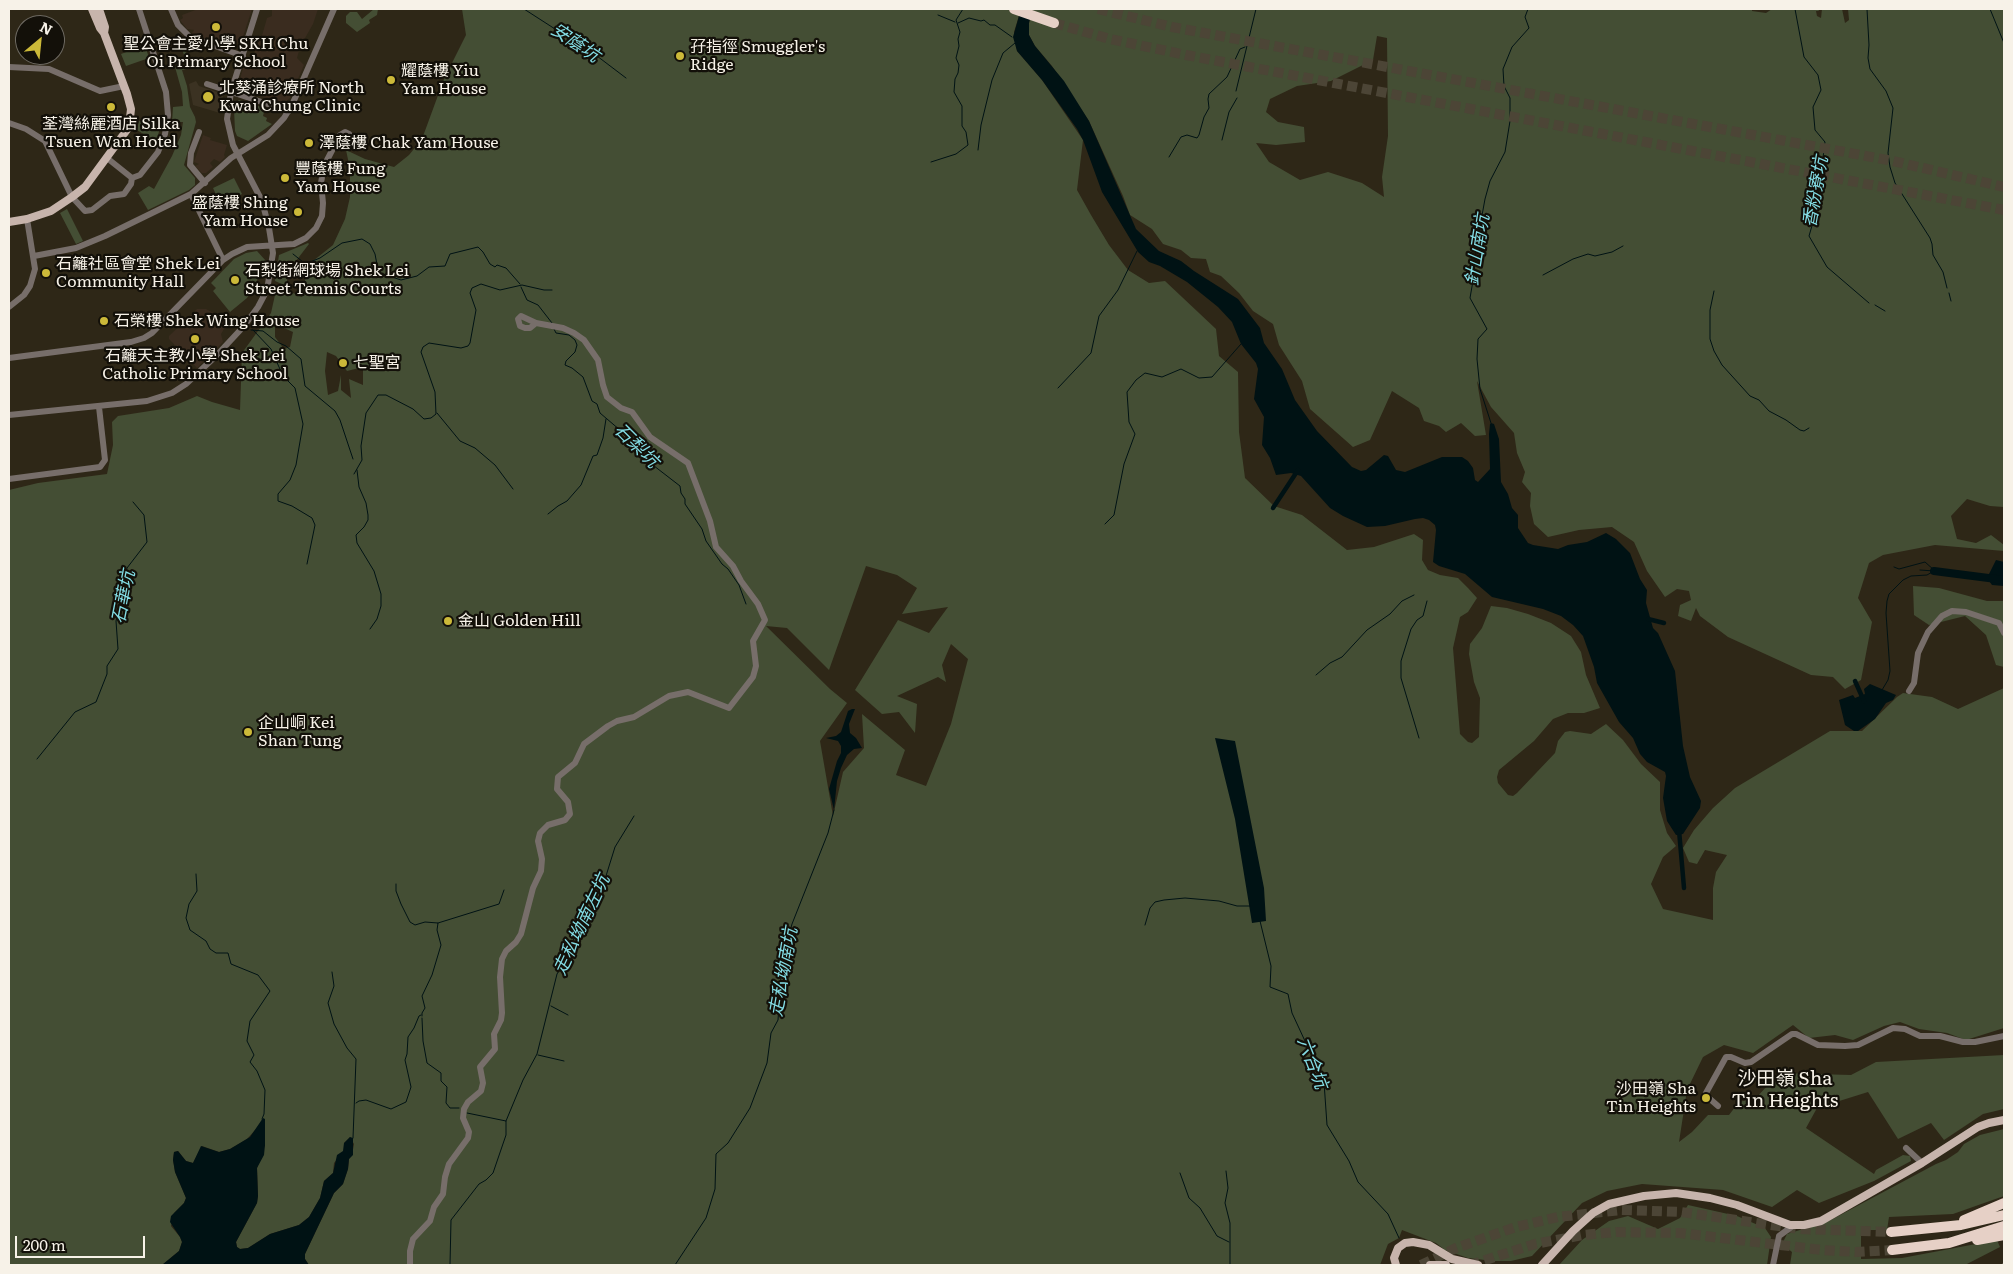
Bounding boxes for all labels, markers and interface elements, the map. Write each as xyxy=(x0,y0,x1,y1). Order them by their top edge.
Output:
north arrow xyxy=(15,15,65,65)
text: N xyxy=(37,16,56,39)
water label: 安蔭坑 xyxy=(547,19,603,67)
marker: 聖公會主愛小學 SKH Chu Oi Primary School xyxy=(210,21,222,33)
place label: 聖公會主愛小學 SKH Chu Oi Primary School xyxy=(124,34,308,72)
place label: 孖指徑 Smuggler's Ridge xyxy=(690,37,825,75)
marker: 孖指徑 Smuggler's Ridge xyxy=(674,50,686,62)
place label: 耀蔭樓 Yiu Yam House xyxy=(401,61,486,99)
marker: 耀蔭樓 Yiu Yam House xyxy=(385,74,397,86)
place label: 北葵涌診療所 North Kwai Chung Clinic xyxy=(219,78,365,116)
marker: 北葵涌診療所 North Kwai Chung Clinic xyxy=(201,90,215,104)
marker: 荃灣絲麗酒店 Silka Tsuen Wan Hotel xyxy=(105,101,117,113)
place label: 荃灣絲麗酒店 Silka Tsuen Wan Hotel xyxy=(42,114,180,152)
place label: 澤蔭樓 Chak Yam House xyxy=(319,133,499,153)
marker: 澤蔭樓 Chak Yam House xyxy=(303,137,315,149)
water label: 香粉寮坑 xyxy=(1799,155,1833,229)
place label: 豐蔭樓 Fung Yam House xyxy=(295,159,385,197)
marker: 豐蔭樓 Fung Yam House xyxy=(279,172,291,184)
place label: 盛蔭樓 Shing Yam House xyxy=(192,193,288,231)
marker: 盛蔭樓 Shing Yam House xyxy=(292,206,304,218)
water label: 針山南坑 xyxy=(1462,213,1494,287)
place label: 石籬社區會堂 Shek Lei Community Hall xyxy=(56,254,220,292)
place label: 石梨街網球場 Shek Lei Street Tennis Courts xyxy=(245,261,409,299)
marker: 石籬社區會堂 Shek Lei Community Hall xyxy=(40,267,52,279)
marker: 石梨街網球場 Shek Lei Street Tennis Courts xyxy=(229,274,241,286)
place label: 石榮樓 Shek Wing House xyxy=(114,311,300,331)
marker: 石榮樓 Shek Wing House xyxy=(98,315,110,327)
marker: 石籬天主教小學 Shek Lei Catholic Primary School xyxy=(189,333,201,345)
place label: 石籬天主教小學 Shek Lei Catholic Primary School xyxy=(102,346,288,384)
place label: 七聖宮 xyxy=(353,353,401,373)
marker: 七聖宮 xyxy=(337,357,349,369)
water label: 石梨坑 xyxy=(609,419,663,473)
water label: 石華坑 xyxy=(108,568,140,626)
place label: 金山 Golden Hill xyxy=(458,611,581,631)
marker: 金山 Golden Hill xyxy=(442,615,454,627)
place label: 企山峒 Kei Shan Tung xyxy=(258,713,342,751)
marker: 企山峒 Kei Shan Tung xyxy=(242,726,254,738)
water label: 走私坳南左坑 xyxy=(549,871,615,979)
water label: 走私坳南坑 xyxy=(766,926,802,1018)
water label: 六合坑 xyxy=(1292,1034,1332,1092)
district label: 沙田嶺 Sha Tin Heights xyxy=(1725,1068,1845,1112)
place label: 沙田嶺 Sha Tin Heights xyxy=(1606,1079,1696,1117)
marker: 沙田嶺 Sha Tin Heights xyxy=(1700,1092,1712,1104)
scale bar xyxy=(18,1226,148,1258)
text: 200 m xyxy=(23,1233,66,1256)

